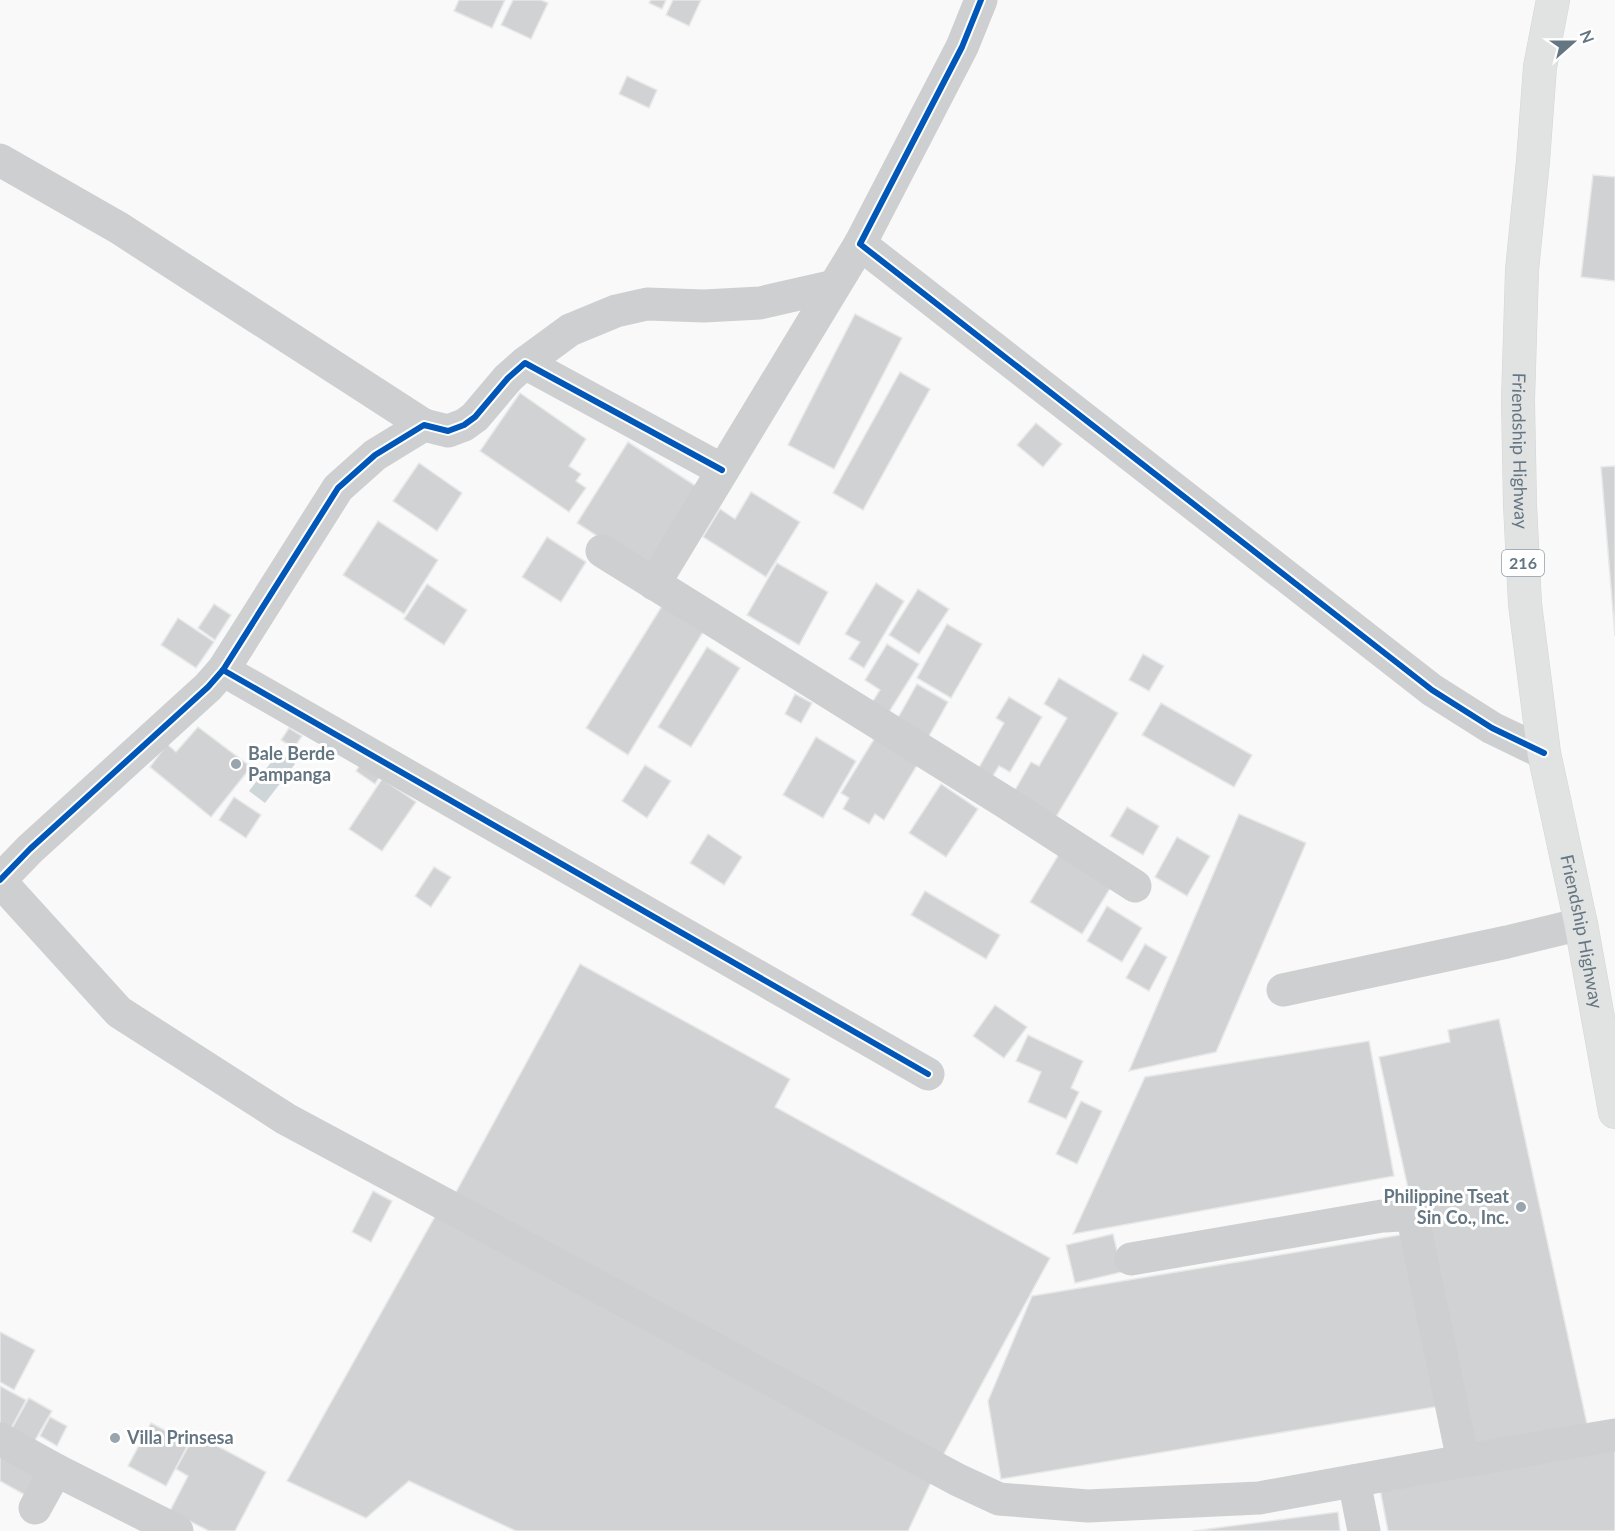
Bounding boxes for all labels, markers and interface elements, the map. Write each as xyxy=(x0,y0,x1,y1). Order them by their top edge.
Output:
north arrow xyxy=(1543,12,1603,72)
text: N xyxy=(1576,27,1599,46)
street label: Friendship Highway xyxy=(1508,372,1533,530)
road number: 216 xyxy=(1502,550,1544,576)
place label: Bale Berde Pampanga xyxy=(248,742,335,785)
marker: Bale Berde Pampanga xyxy=(229,757,243,771)
street label: Friendship Highway xyxy=(1556,853,1608,1011)
place label: Philippine Tseat Sin Co., Inc. xyxy=(1383,1185,1509,1228)
marker: Philippine Tseat Sin Co., Inc. xyxy=(1514,1200,1528,1214)
place label: Villa Prinsesa xyxy=(126,1426,234,1448)
marker: Villa Prinsesa xyxy=(108,1431,122,1445)

